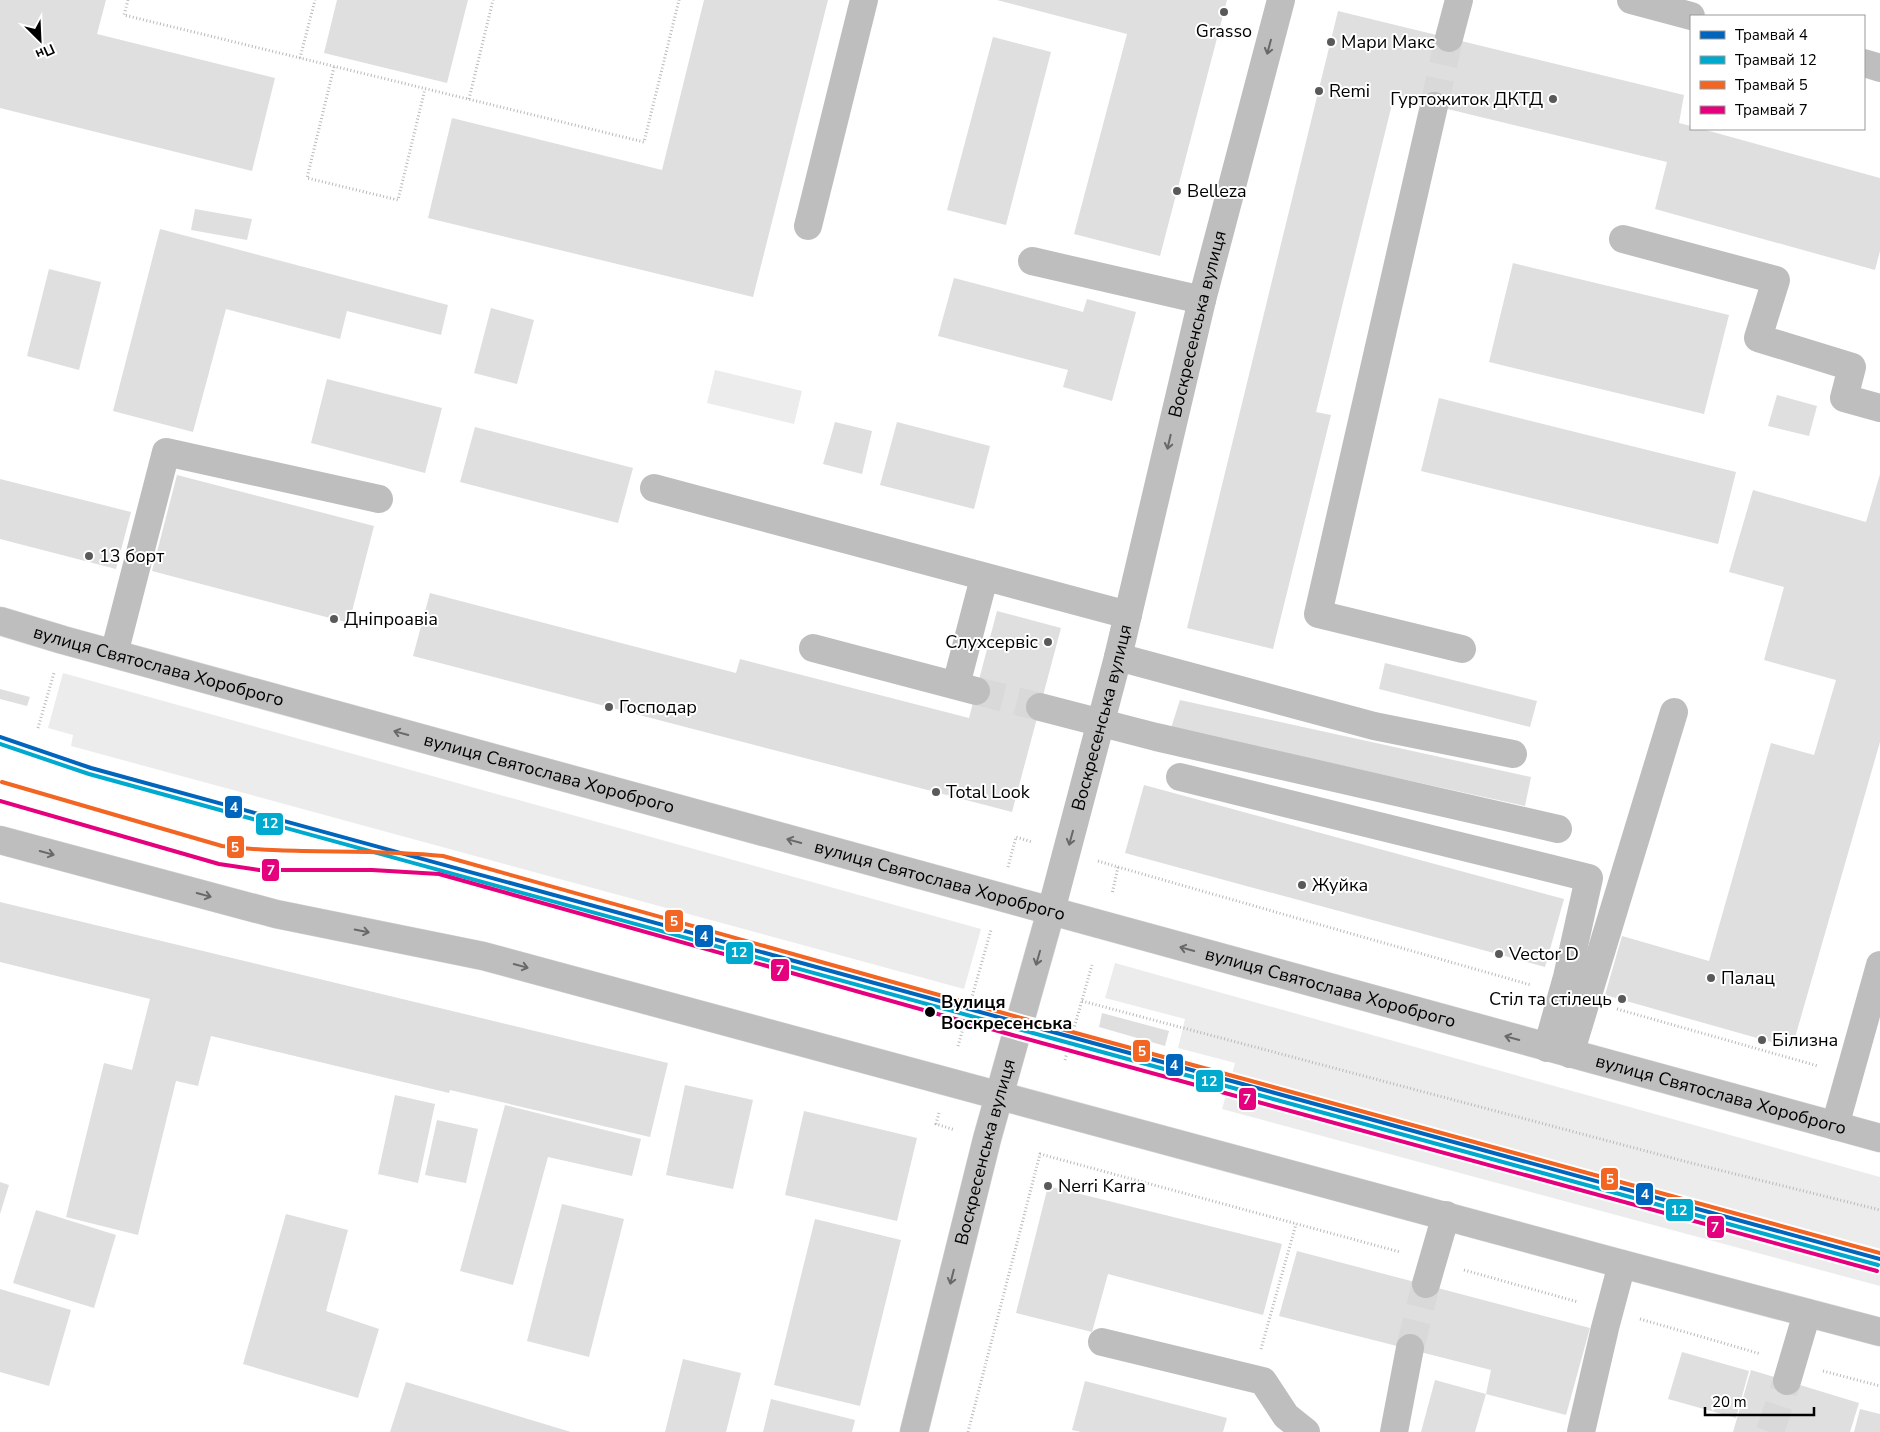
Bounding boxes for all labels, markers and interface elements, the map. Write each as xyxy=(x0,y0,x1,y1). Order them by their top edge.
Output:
marker: Grasso xyxy=(1218,6,1230,18)
north arrow xyxy=(15,15,65,65)
legend xyxy=(1690,15,1865,130)
place label: Grasso xyxy=(1196,19,1252,43)
text: Трамвай 4 xyxy=(1735,25,1808,45)
place label: Мари Макс xyxy=(1341,30,1435,54)
marker: Мари Макс xyxy=(1325,36,1337,48)
text: Пн xyxy=(32,39,58,64)
one-way arrow xyxy=(1263,39,1273,55)
text: Трамвай 12 xyxy=(1735,50,1817,70)
text: Трамвай 5 xyxy=(1735,75,1808,95)
place label: Remi xyxy=(1329,79,1370,103)
marker: Remi xyxy=(1313,85,1325,97)
place label: Гуртожиток ДКТД xyxy=(1390,87,1543,111)
marker: Гуртожиток ДКТД xyxy=(1547,93,1559,105)
text: Трамвай 7 xyxy=(1735,100,1808,120)
place label: Belleza xyxy=(1187,179,1247,203)
marker: Belleza xyxy=(1171,185,1183,197)
street label: Воскресенська вулиця xyxy=(1163,228,1232,420)
one-way arrow xyxy=(1164,434,1173,450)
place label: 13 борт xyxy=(99,544,164,568)
marker: 13 борт xyxy=(83,550,95,562)
place label: Дніпроавіа xyxy=(344,607,438,631)
marker: Дніпроавіа xyxy=(328,613,340,625)
street label: вулиця Святослава Хороброго xyxy=(30,620,287,712)
street label: Воскресенська вулиця xyxy=(1066,622,1137,813)
place label: Слухсервіс xyxy=(945,630,1038,654)
marker: Слухсервіс xyxy=(1042,636,1054,648)
place label: Господар xyxy=(619,695,697,719)
marker: Господар xyxy=(603,701,615,713)
street label: вулиця Святослава Хороброго xyxy=(421,727,677,819)
one-way arrow xyxy=(393,728,409,737)
place label: Total Look xyxy=(946,780,1031,804)
marker: Total Look xyxy=(930,786,942,798)
line badge: 4 xyxy=(224,795,243,819)
text: 4 xyxy=(230,798,239,817)
line badge: 12 xyxy=(255,812,284,836)
text: 12 xyxy=(262,814,278,833)
one-way arrow xyxy=(1065,829,1075,845)
street label: вулиця Святослава Хороброго xyxy=(812,834,1068,926)
line badge: 5 xyxy=(226,835,245,859)
one-way arrow xyxy=(786,836,802,845)
text: 5 xyxy=(231,838,239,857)
one-way arrow xyxy=(39,849,55,858)
line badge: 7 xyxy=(261,858,280,882)
text: 7 xyxy=(267,861,275,880)
place label: Жуйка xyxy=(1312,873,1368,897)
marker: Жуйка xyxy=(1296,879,1308,891)
one-way arrow xyxy=(195,891,211,900)
line badge: 5 xyxy=(664,909,684,933)
text: 5 xyxy=(670,912,678,931)
line badge: 4 xyxy=(694,924,714,948)
one-way arrow xyxy=(354,927,370,937)
text: 4 xyxy=(700,927,709,946)
line badge: 12 xyxy=(725,941,754,965)
street label: вулиця Святослава Хороброго xyxy=(1202,942,1459,1033)
place label: Vector D xyxy=(1508,942,1579,966)
text: 12 xyxy=(731,943,747,962)
one-way arrow xyxy=(1179,944,1195,954)
marker: Vector D xyxy=(1493,948,1505,960)
one-way arrow xyxy=(1032,950,1042,966)
line badge: 7 xyxy=(770,958,790,982)
text: 7 xyxy=(776,961,784,980)
one-way arrow xyxy=(513,962,529,971)
place label: Палац xyxy=(1721,966,1775,990)
marker: Палац xyxy=(1705,972,1717,984)
place label: Стіл та стілець xyxy=(1489,987,1612,1011)
place label: Вулиця Воскресенська xyxy=(941,990,1072,1035)
marker: Стіл та стілець xyxy=(1616,993,1628,1005)
marker: Вулиця Воскресенська xyxy=(923,1005,937,1019)
place label: Білизна xyxy=(1772,1028,1838,1052)
one-way arrow xyxy=(1505,1033,1521,1043)
marker: Білизна xyxy=(1756,1034,1768,1046)
line badge: 5 xyxy=(1132,1039,1151,1063)
text: 5 xyxy=(1138,1042,1146,1061)
street label: вулиця Святослава Хороброго xyxy=(1593,1049,1849,1140)
line badge: 4 xyxy=(1165,1053,1184,1077)
street label: Воскресенська вулиця xyxy=(949,1056,1021,1248)
text: 4 xyxy=(1170,1056,1179,1075)
line badge: 12 xyxy=(1195,1069,1224,1093)
text: 12 xyxy=(1201,1072,1217,1091)
line badge: 7 xyxy=(1238,1087,1257,1111)
text: 7 xyxy=(1243,1090,1251,1109)
line badge: 5 xyxy=(1600,1167,1619,1191)
text: 5 xyxy=(1606,1170,1614,1189)
place label: Nerri Karra xyxy=(1058,1174,1146,1198)
marker: Nerri Karra xyxy=(1042,1180,1054,1192)
line badge: 4 xyxy=(1635,1182,1654,1206)
text: 4 xyxy=(1641,1185,1650,1204)
line badge: 12 xyxy=(1665,1198,1694,1222)
text: 12 xyxy=(1671,1201,1687,1220)
line badge: 7 xyxy=(1706,1215,1725,1239)
text: 7 xyxy=(1711,1218,1719,1237)
one-way arrow xyxy=(947,1269,956,1285)
scale bar xyxy=(1705,1384,1814,1416)
text: 20 m xyxy=(1712,1392,1747,1412)

